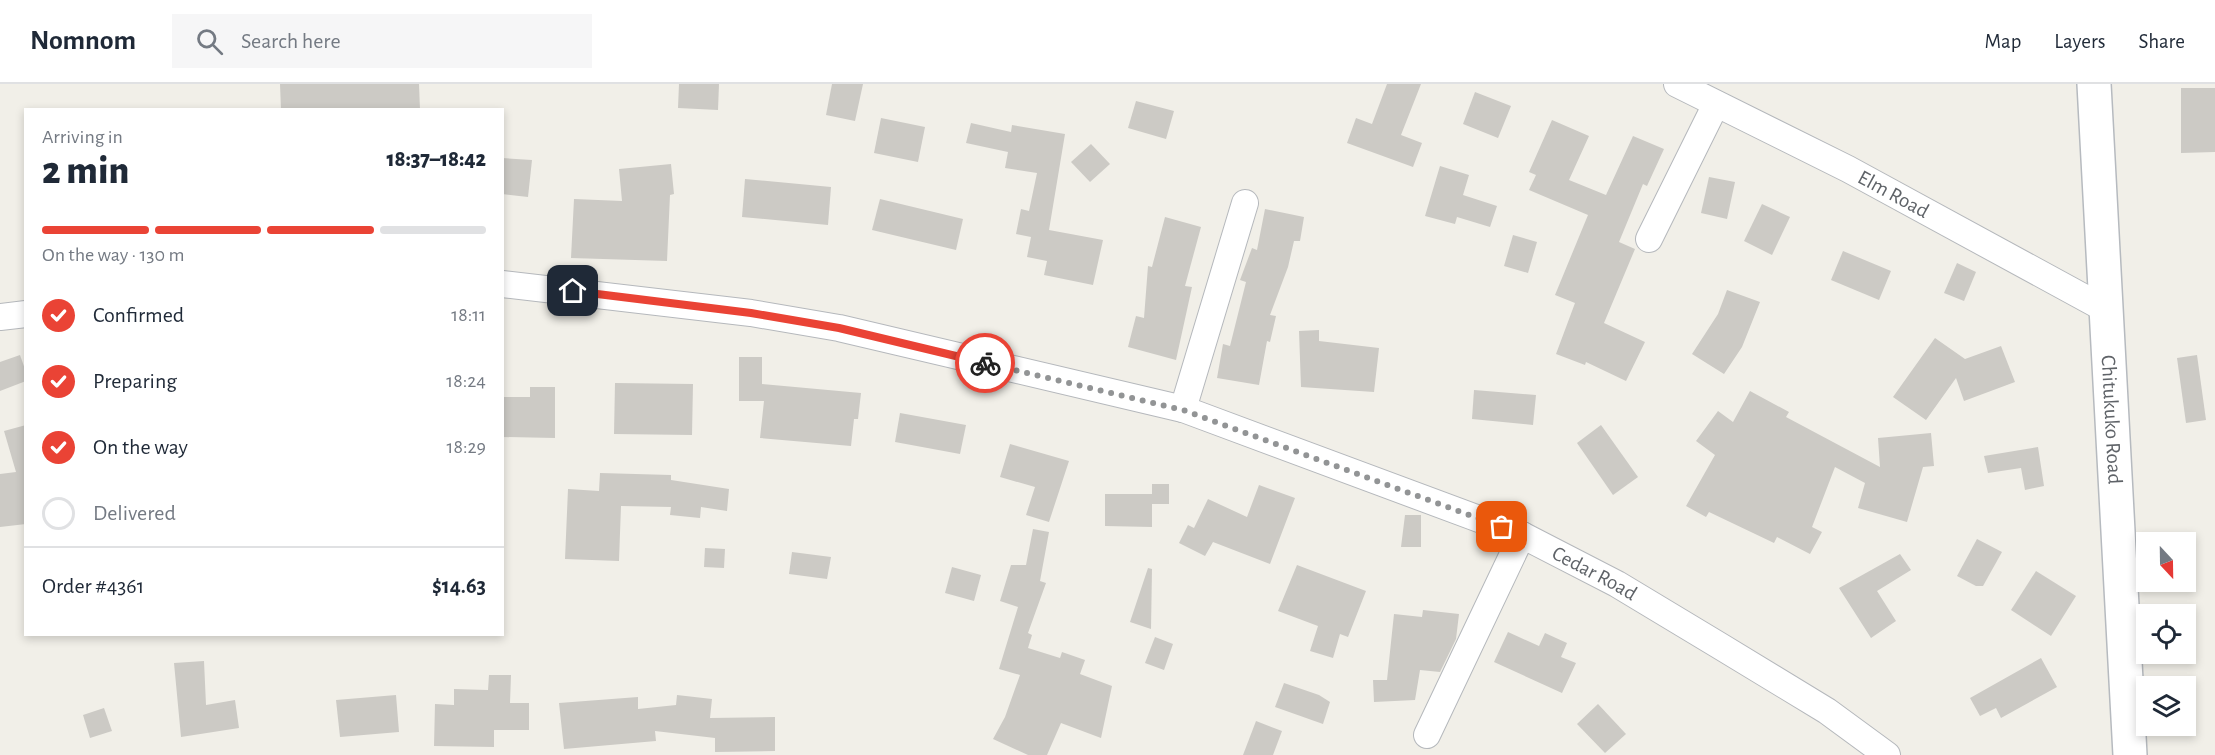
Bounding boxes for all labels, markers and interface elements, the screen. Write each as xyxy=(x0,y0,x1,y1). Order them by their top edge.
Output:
search box xyxy=(172,14,592,68)
icon: search xyxy=(193,25,226,58)
text: Nomnom xyxy=(30,27,136,55)
text: Search here xyxy=(241,30,341,52)
text: Map xyxy=(1985,31,2021,52)
text: Layers xyxy=(2054,31,2105,52)
text: Share xyxy=(2138,31,2185,52)
text: Arriving in xyxy=(42,127,123,147)
text: 18:37–18:42 xyxy=(387,148,486,170)
text: 2 min xyxy=(42,152,129,191)
street label: Elm Road xyxy=(1855,166,1933,222)
text: On the way · 130 m xyxy=(42,245,184,265)
pin xyxy=(547,265,598,316)
icon: home xyxy=(556,274,589,307)
icon: check xyxy=(42,299,75,332)
text: Confirmed xyxy=(93,304,184,326)
text: 18:11 xyxy=(451,305,486,325)
courier xyxy=(955,333,1015,393)
icon: bike xyxy=(969,347,1002,380)
street label: Chitukuko Road xyxy=(2098,354,2126,485)
icon: check xyxy=(42,365,75,398)
text: Preparing xyxy=(93,370,177,392)
text: 18:24 xyxy=(446,371,486,391)
icon: check xyxy=(42,431,75,464)
text: On the way xyxy=(93,436,188,458)
text: 18:29 xyxy=(447,437,486,457)
pin xyxy=(1476,501,1527,552)
text: Delivered xyxy=(93,502,176,524)
icon: bag xyxy=(1485,510,1518,543)
north arrow xyxy=(2136,532,2196,592)
map controls xyxy=(2136,532,2196,736)
street label: Cedar Road xyxy=(1549,542,1641,604)
text: Order #4361 xyxy=(42,575,144,597)
text: $14.63 xyxy=(432,575,486,597)
button: locate xyxy=(2136,604,2196,664)
button: layers xyxy=(2136,676,2196,736)

